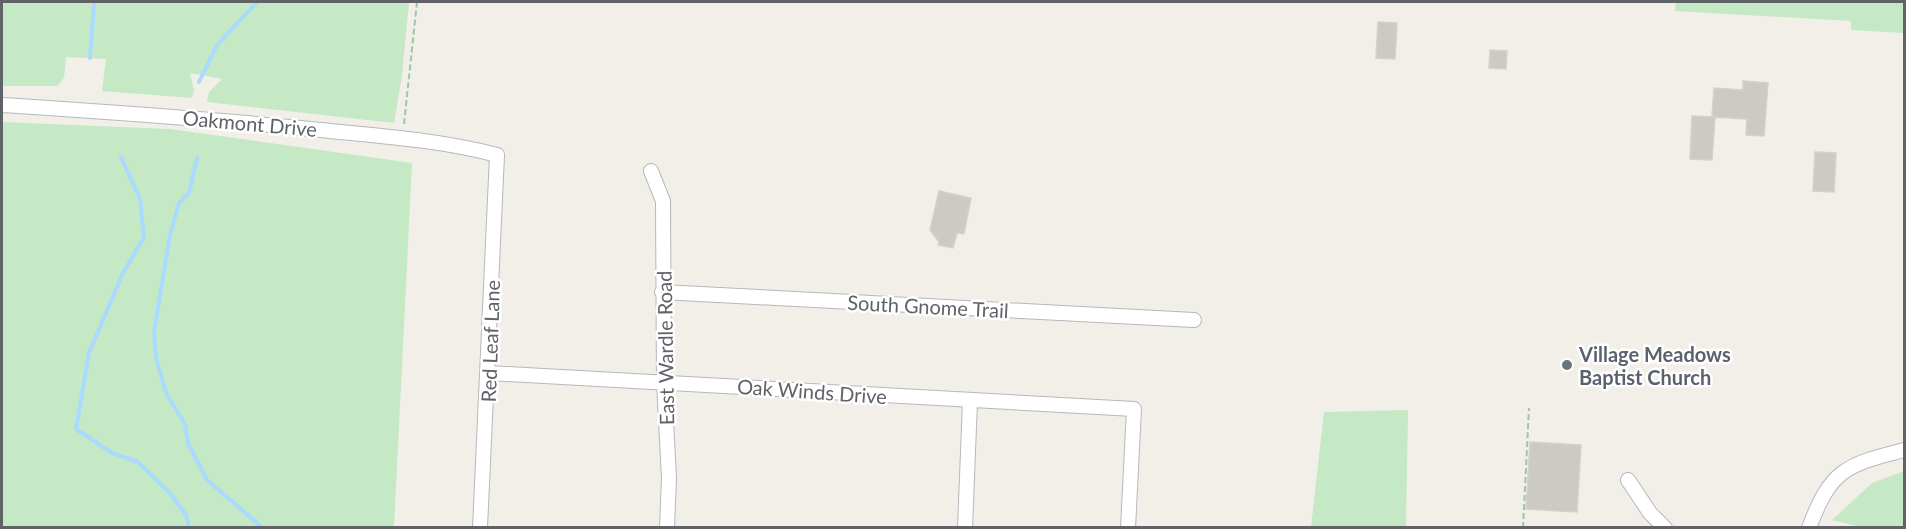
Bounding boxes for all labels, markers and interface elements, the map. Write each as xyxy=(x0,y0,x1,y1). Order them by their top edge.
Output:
street label: Oakmont Drive xyxy=(182,105,318,141)
street label: East Wardle Road xyxy=(652,271,678,425)
street label: Red Leaf Lane xyxy=(476,279,504,403)
street label: South Gnome Trail xyxy=(847,290,1009,322)
place label: Village Meadows Baptist Church xyxy=(1578,342,1731,389)
marker: Village Meadows Baptist Church xyxy=(1560,358,1574,372)
street label: Oak Winds Drive xyxy=(736,374,888,408)

